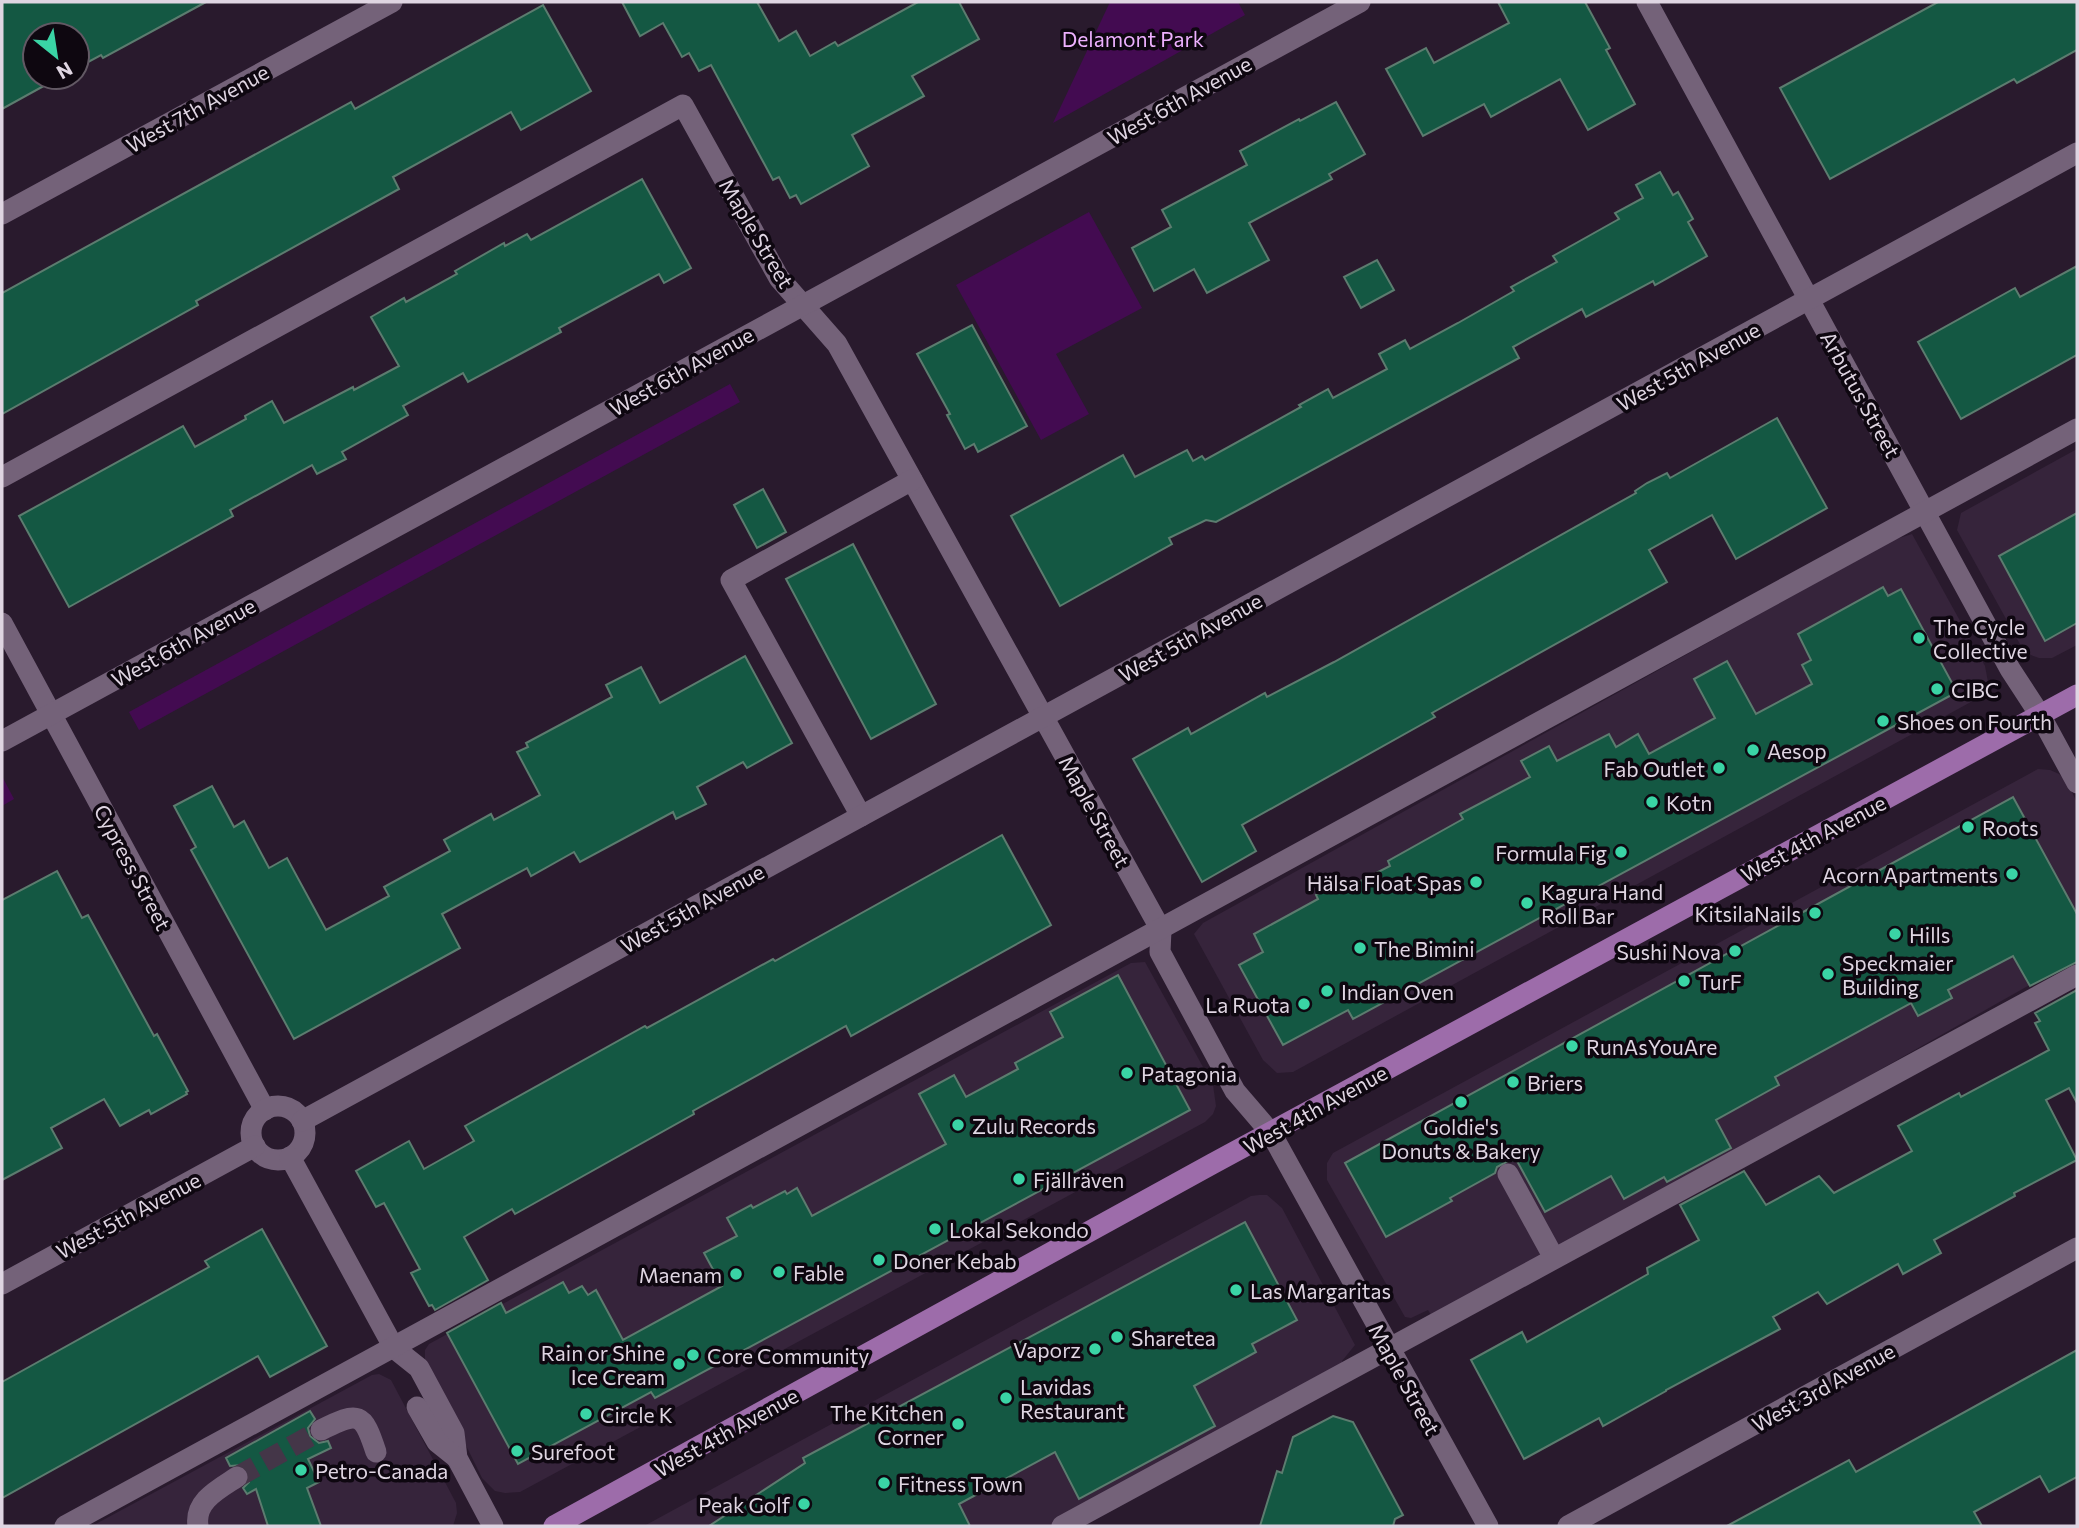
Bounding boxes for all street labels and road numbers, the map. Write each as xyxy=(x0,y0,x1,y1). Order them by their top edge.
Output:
street label: West 6th Avenue xyxy=(1103,50,1255,150)
street label: West 7th Avenue xyxy=(121,59,273,157)
street label: Maple Street xyxy=(715,174,799,292)
street label: West 5th Avenue xyxy=(1612,316,1764,416)
street label: West 6th Avenue xyxy=(605,321,757,421)
street label: Arbutus Street xyxy=(1816,327,1906,461)
street label: West 5th Avenue xyxy=(1114,587,1266,687)
street label: West 6th Avenue xyxy=(107,592,259,692)
street label: Maple Street xyxy=(1054,751,1136,871)
street label: West 4th Avenue xyxy=(1736,789,1890,887)
street label: Cypress Street xyxy=(89,800,177,934)
street label: West 5th Avenue xyxy=(616,858,768,958)
street label: West 4th Avenue xyxy=(1239,1059,1391,1159)
street label: West 5th Avenue xyxy=(52,1166,204,1264)
street label: Maple Street xyxy=(1364,1319,1446,1439)
street label: West 3rd Avenue xyxy=(1747,1337,1899,1437)
street label: West 4th Avenue xyxy=(650,1382,802,1482)

